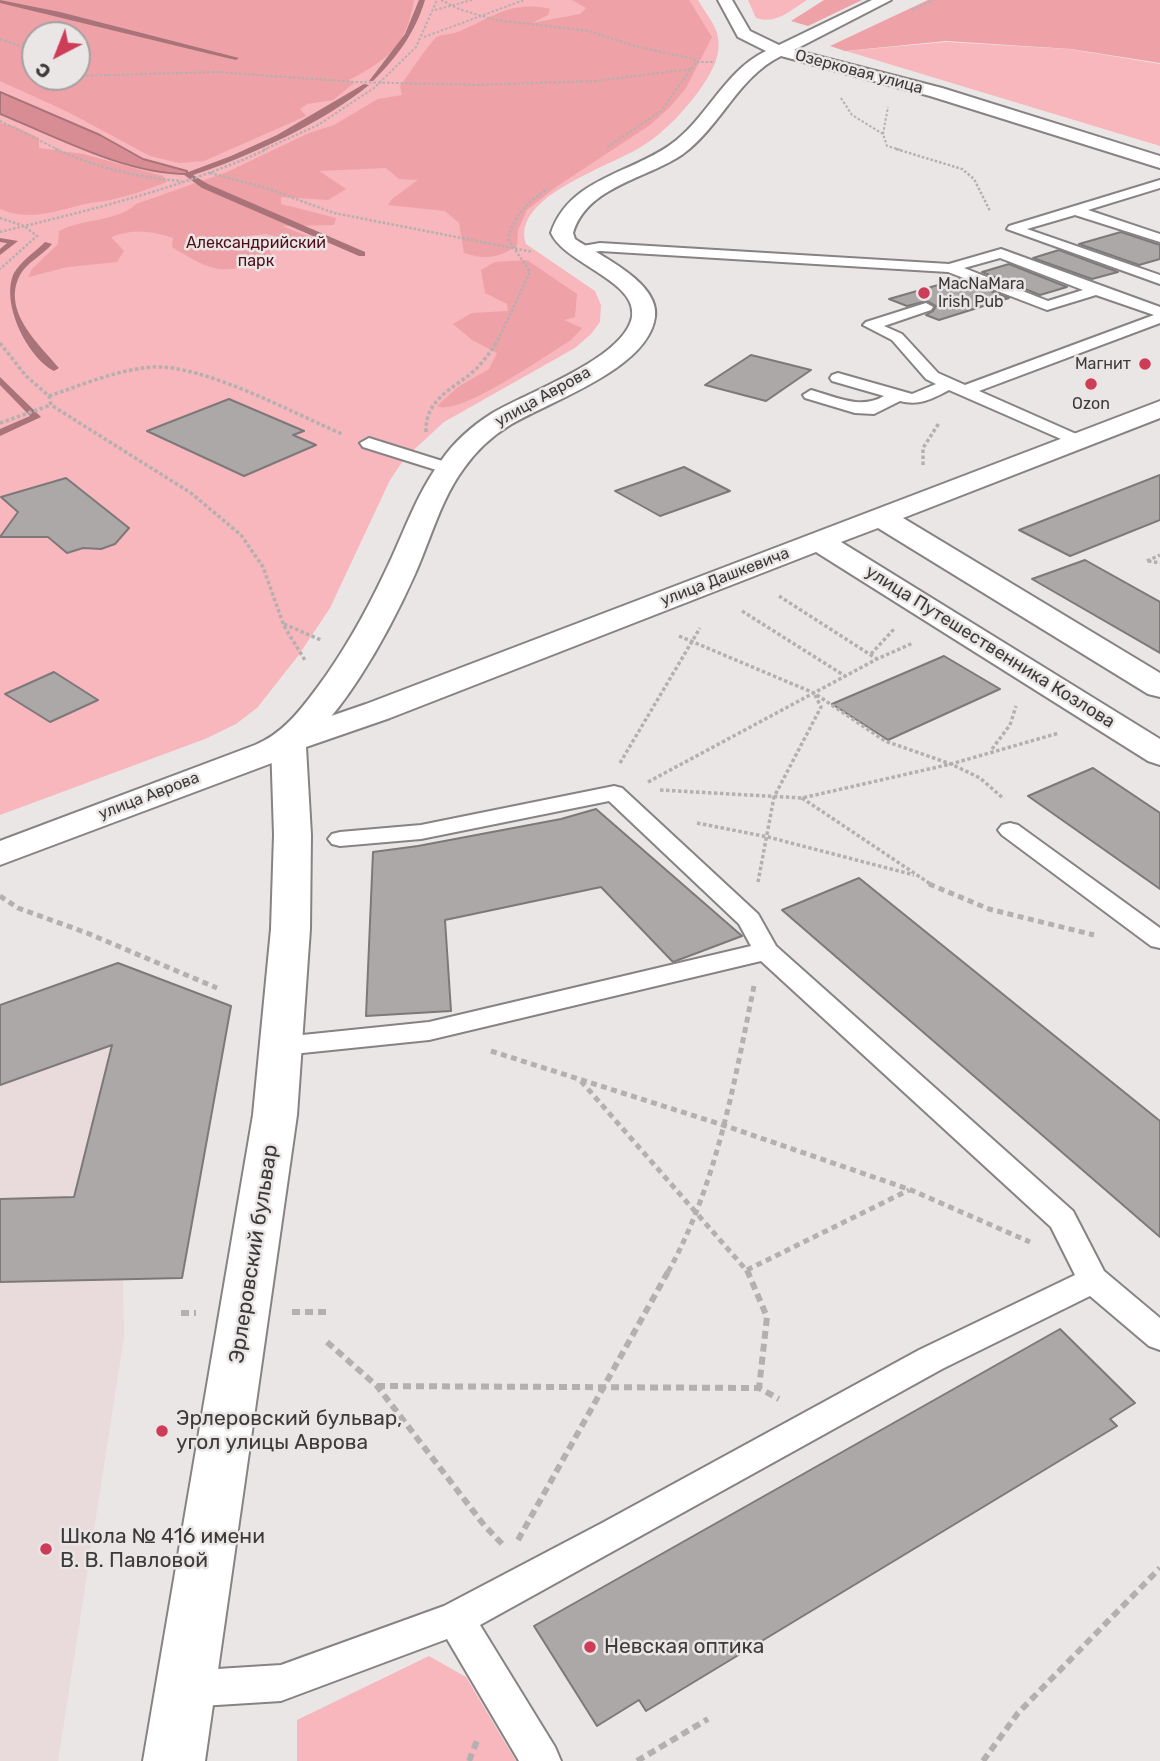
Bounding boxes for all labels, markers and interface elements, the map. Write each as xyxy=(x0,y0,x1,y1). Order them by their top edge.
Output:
north arrow xyxy=(21,21,91,91)
street label: Озерковая улица xyxy=(793,46,925,98)
text: С xyxy=(30,57,56,84)
park label: Александрийский парк xyxy=(186,233,326,271)
place label: MacNaMara Irish Pub xyxy=(938,274,1025,312)
marker: MacNaMara Irish Pub xyxy=(916,285,932,301)
place label: Магнит xyxy=(1075,354,1131,374)
marker: Магнит xyxy=(1137,356,1153,372)
street label: улица Аврова xyxy=(492,363,594,431)
marker: Ozon xyxy=(1083,376,1099,392)
place label: Ozon xyxy=(1072,394,1110,414)
street label: улица Дашкевича xyxy=(658,544,792,610)
street label: улица Путешественника Козлова xyxy=(861,561,1119,733)
street label: улица Аврова xyxy=(96,768,202,824)
street label: Эрлеровский бульвар xyxy=(224,1143,284,1365)
place label: Эрлеровский бульвар, угол улицы Аврова xyxy=(176,1406,402,1456)
marker: Эрлеровский бульвар, угол улицы Аврова xyxy=(154,1423,170,1439)
place label: Школа № 416 имени В. В. Павловой xyxy=(60,1524,265,1574)
marker: Школа № 416 имени В. В. Павловой xyxy=(38,1541,54,1557)
place label: Невская оптика xyxy=(604,1634,764,1660)
marker: Невская оптика xyxy=(582,1639,598,1655)

